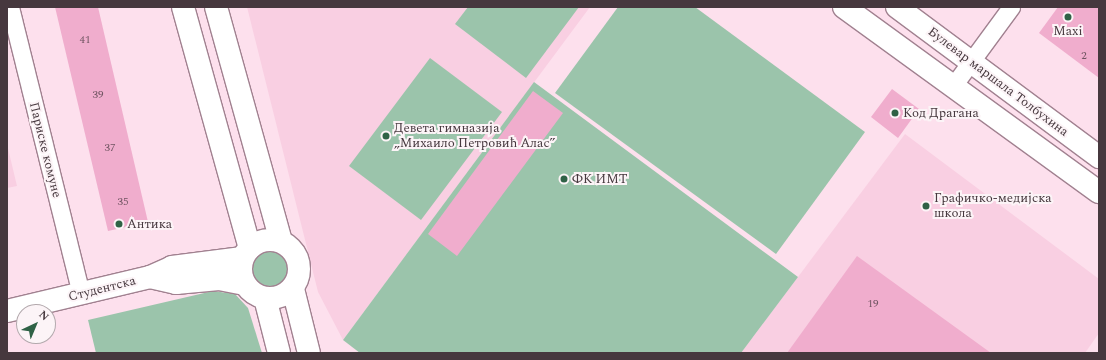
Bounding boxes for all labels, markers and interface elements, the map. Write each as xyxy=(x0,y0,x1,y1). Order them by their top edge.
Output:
marker: Maxi xyxy=(1063,12,1073,22)
place label: Maxi xyxy=(1053,23,1083,39)
street label: Булевар маршала Толбухина xyxy=(925,24,1071,140)
house number: 41 xyxy=(80,33,90,47)
house number: 2 xyxy=(1081,49,1087,63)
house number: 39 xyxy=(93,88,103,102)
street label: Париске комуне xyxy=(26,101,64,199)
place label: Код Драгана xyxy=(903,105,979,121)
marker: Код Драгана xyxy=(890,108,900,118)
place label: Девета гимназија „Михаило Петровић Алас” xyxy=(394,121,555,152)
marker: Девета гимназија „Михаило Петровић Алас” xyxy=(381,131,391,141)
house number: 37 xyxy=(105,141,115,155)
place label: ФК ИМТ xyxy=(572,171,627,187)
marker: ФК ИМТ xyxy=(559,174,569,184)
place label: Графичко-медијска школа xyxy=(934,191,1052,222)
house number: 35 xyxy=(118,195,128,209)
marker: Графичко-медијска школа xyxy=(921,201,931,211)
place label: Антика xyxy=(127,216,172,232)
marker: Антика xyxy=(114,219,124,229)
street label: Студентска xyxy=(67,273,137,305)
house number: 19 xyxy=(868,297,878,311)
north arrow xyxy=(16,304,56,344)
text: N xyxy=(35,306,53,325)

